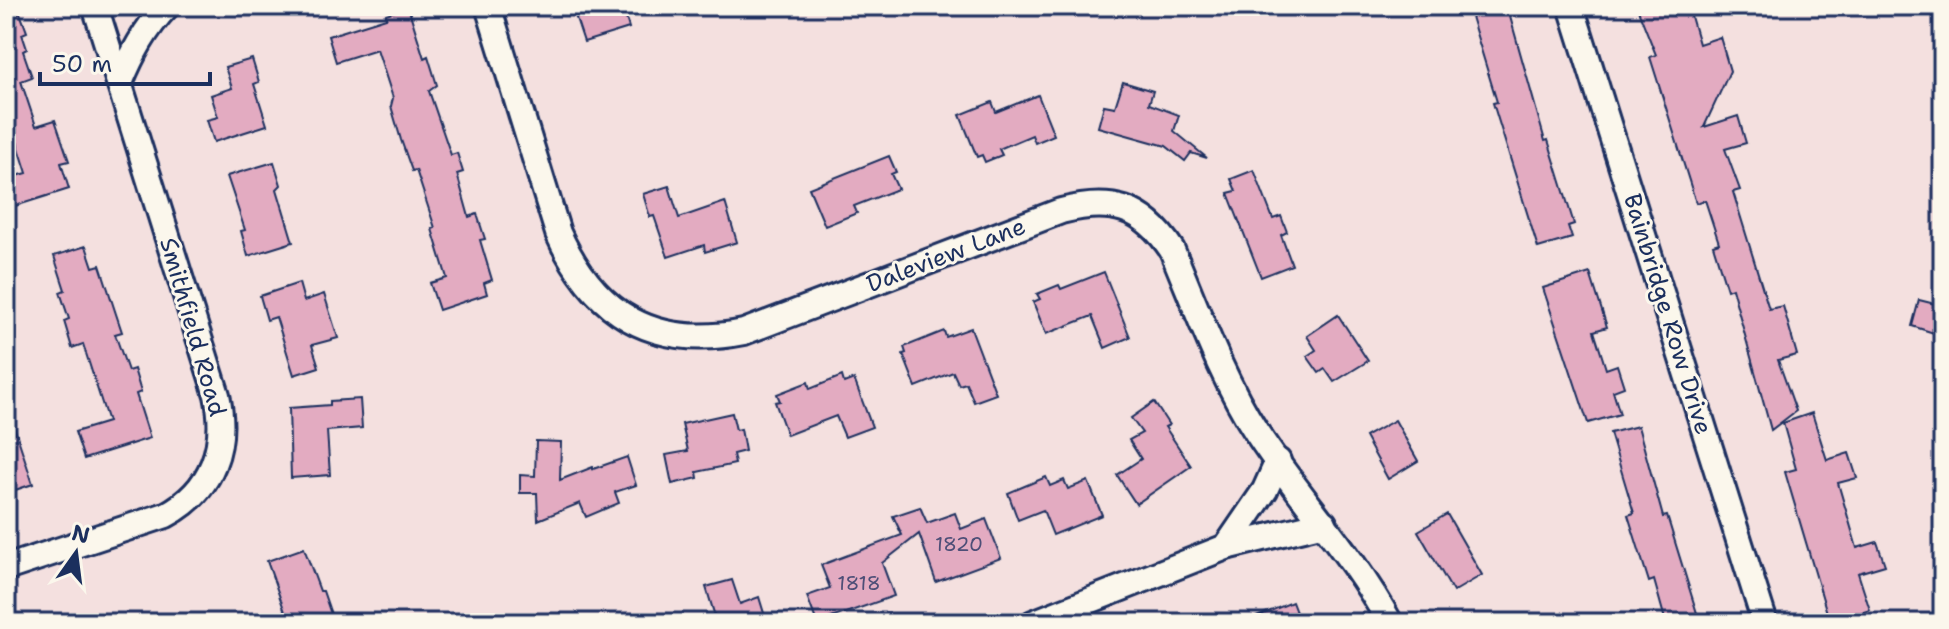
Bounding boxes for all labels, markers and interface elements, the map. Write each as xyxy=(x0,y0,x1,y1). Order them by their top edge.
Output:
scale bar xyxy=(40,36,210,86)
text: 50 m xyxy=(52,48,112,80)
street label: Bainbridge Row Drive xyxy=(1616,190,1720,438)
street label: Daleview Lane xyxy=(862,210,1030,300)
street label: Smithfield Road xyxy=(152,234,234,420)
north arrow xyxy=(36,513,116,593)
text: N xyxy=(69,518,93,550)
house number: 1820 xyxy=(935,531,983,557)
house number: 1818 xyxy=(837,570,881,596)

